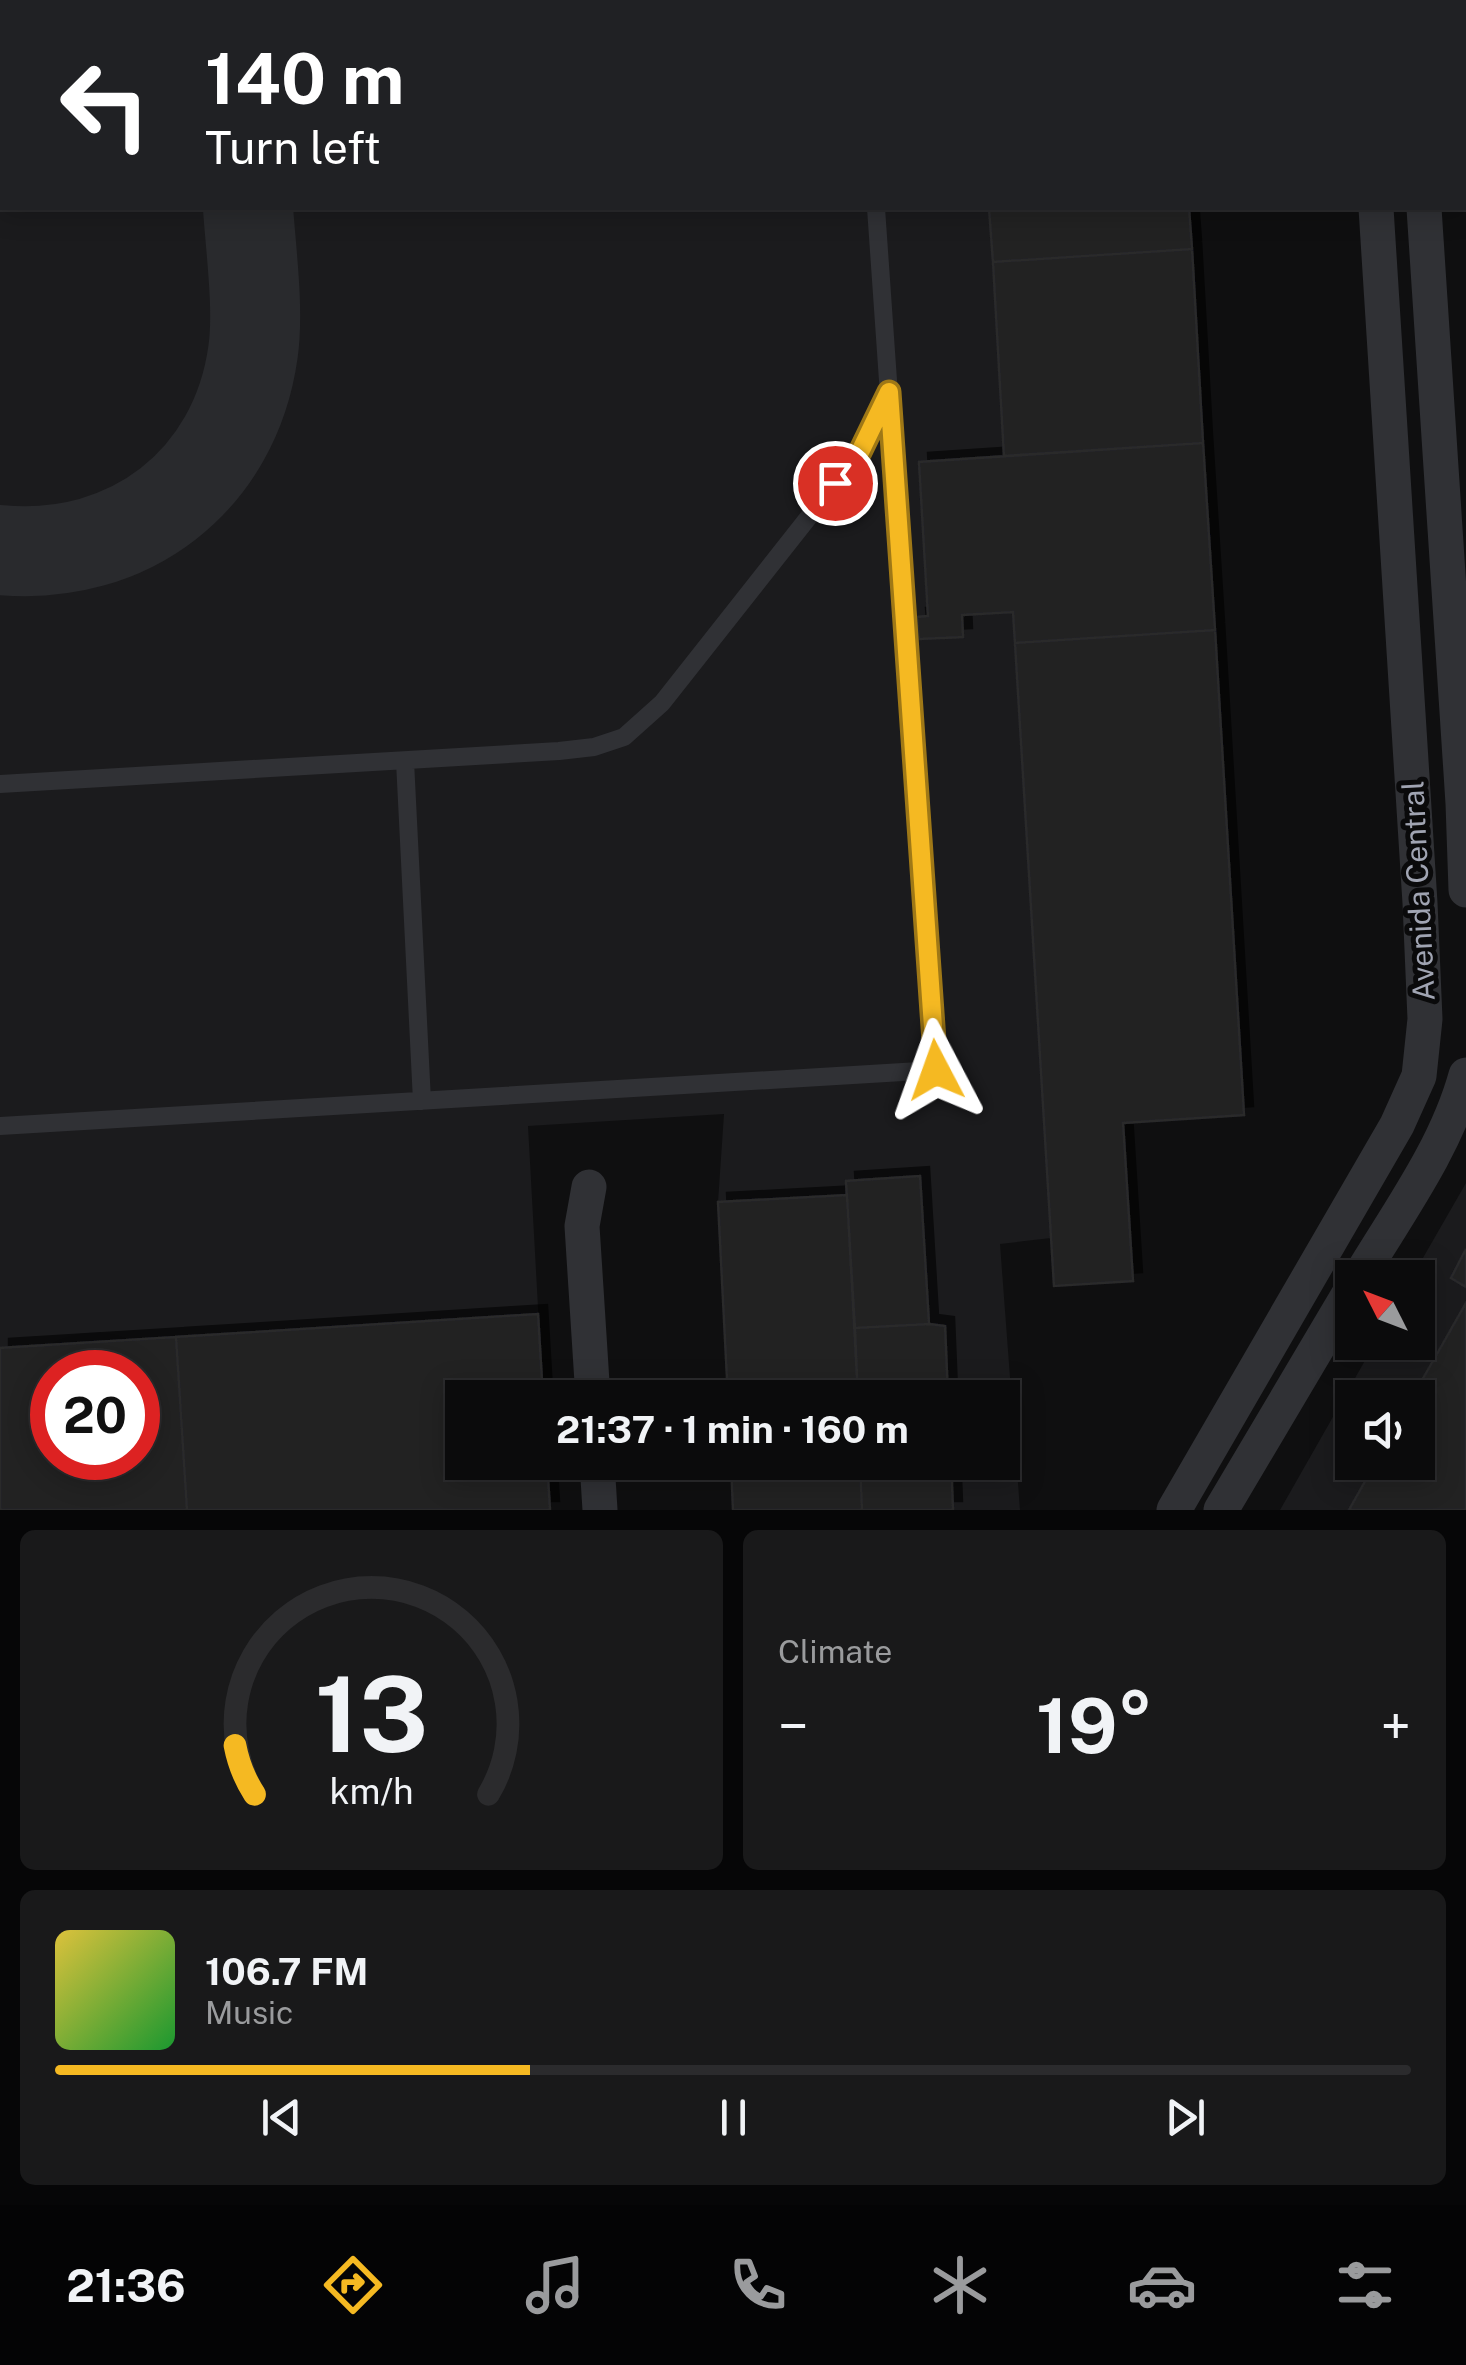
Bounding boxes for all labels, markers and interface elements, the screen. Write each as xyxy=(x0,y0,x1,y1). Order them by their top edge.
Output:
text: 140 m xyxy=(205,37,404,120)
icon: left xyxy=(40,40,170,170)
text: Turn left xyxy=(205,121,381,174)
pin xyxy=(793,441,878,526)
icon: arrive xyxy=(808,456,863,511)
street label: Avenida Central xyxy=(1394,780,1442,1002)
position arrow xyxy=(884,1018,988,1122)
north arrow xyxy=(1335,1260,1435,1360)
map controls xyxy=(1335,1260,1435,1480)
speed limit sign: 20 xyxy=(30,1350,160,1480)
button: sound xyxy=(1335,1380,1435,1480)
text: 21:37 · 1 min · 160 m xyxy=(556,1407,909,1452)
text: Climate xyxy=(778,1633,892,1670)
text: 13 xyxy=(315,1653,428,1775)
text: 19° xyxy=(1036,1682,1153,1770)
text: − xyxy=(778,1694,809,1758)
text: + xyxy=(1380,1694,1411,1758)
text: km/h xyxy=(329,1770,414,1812)
text: 106.7 FM xyxy=(205,1949,368,1994)
text: Music xyxy=(205,1994,293,2031)
icon: previous xyxy=(254,2090,309,2145)
icon: pause xyxy=(706,2090,761,2145)
icon: next xyxy=(1158,2090,1213,2145)
icon: directions xyxy=(318,2250,388,2320)
icon: music xyxy=(520,2250,590,2320)
icon: phone xyxy=(723,2250,793,2320)
icon: climate xyxy=(925,2250,995,2320)
icon: car xyxy=(1127,2250,1197,2320)
icon: filters xyxy=(1330,2250,1400,2320)
text: 21:36 xyxy=(66,2259,186,2312)

